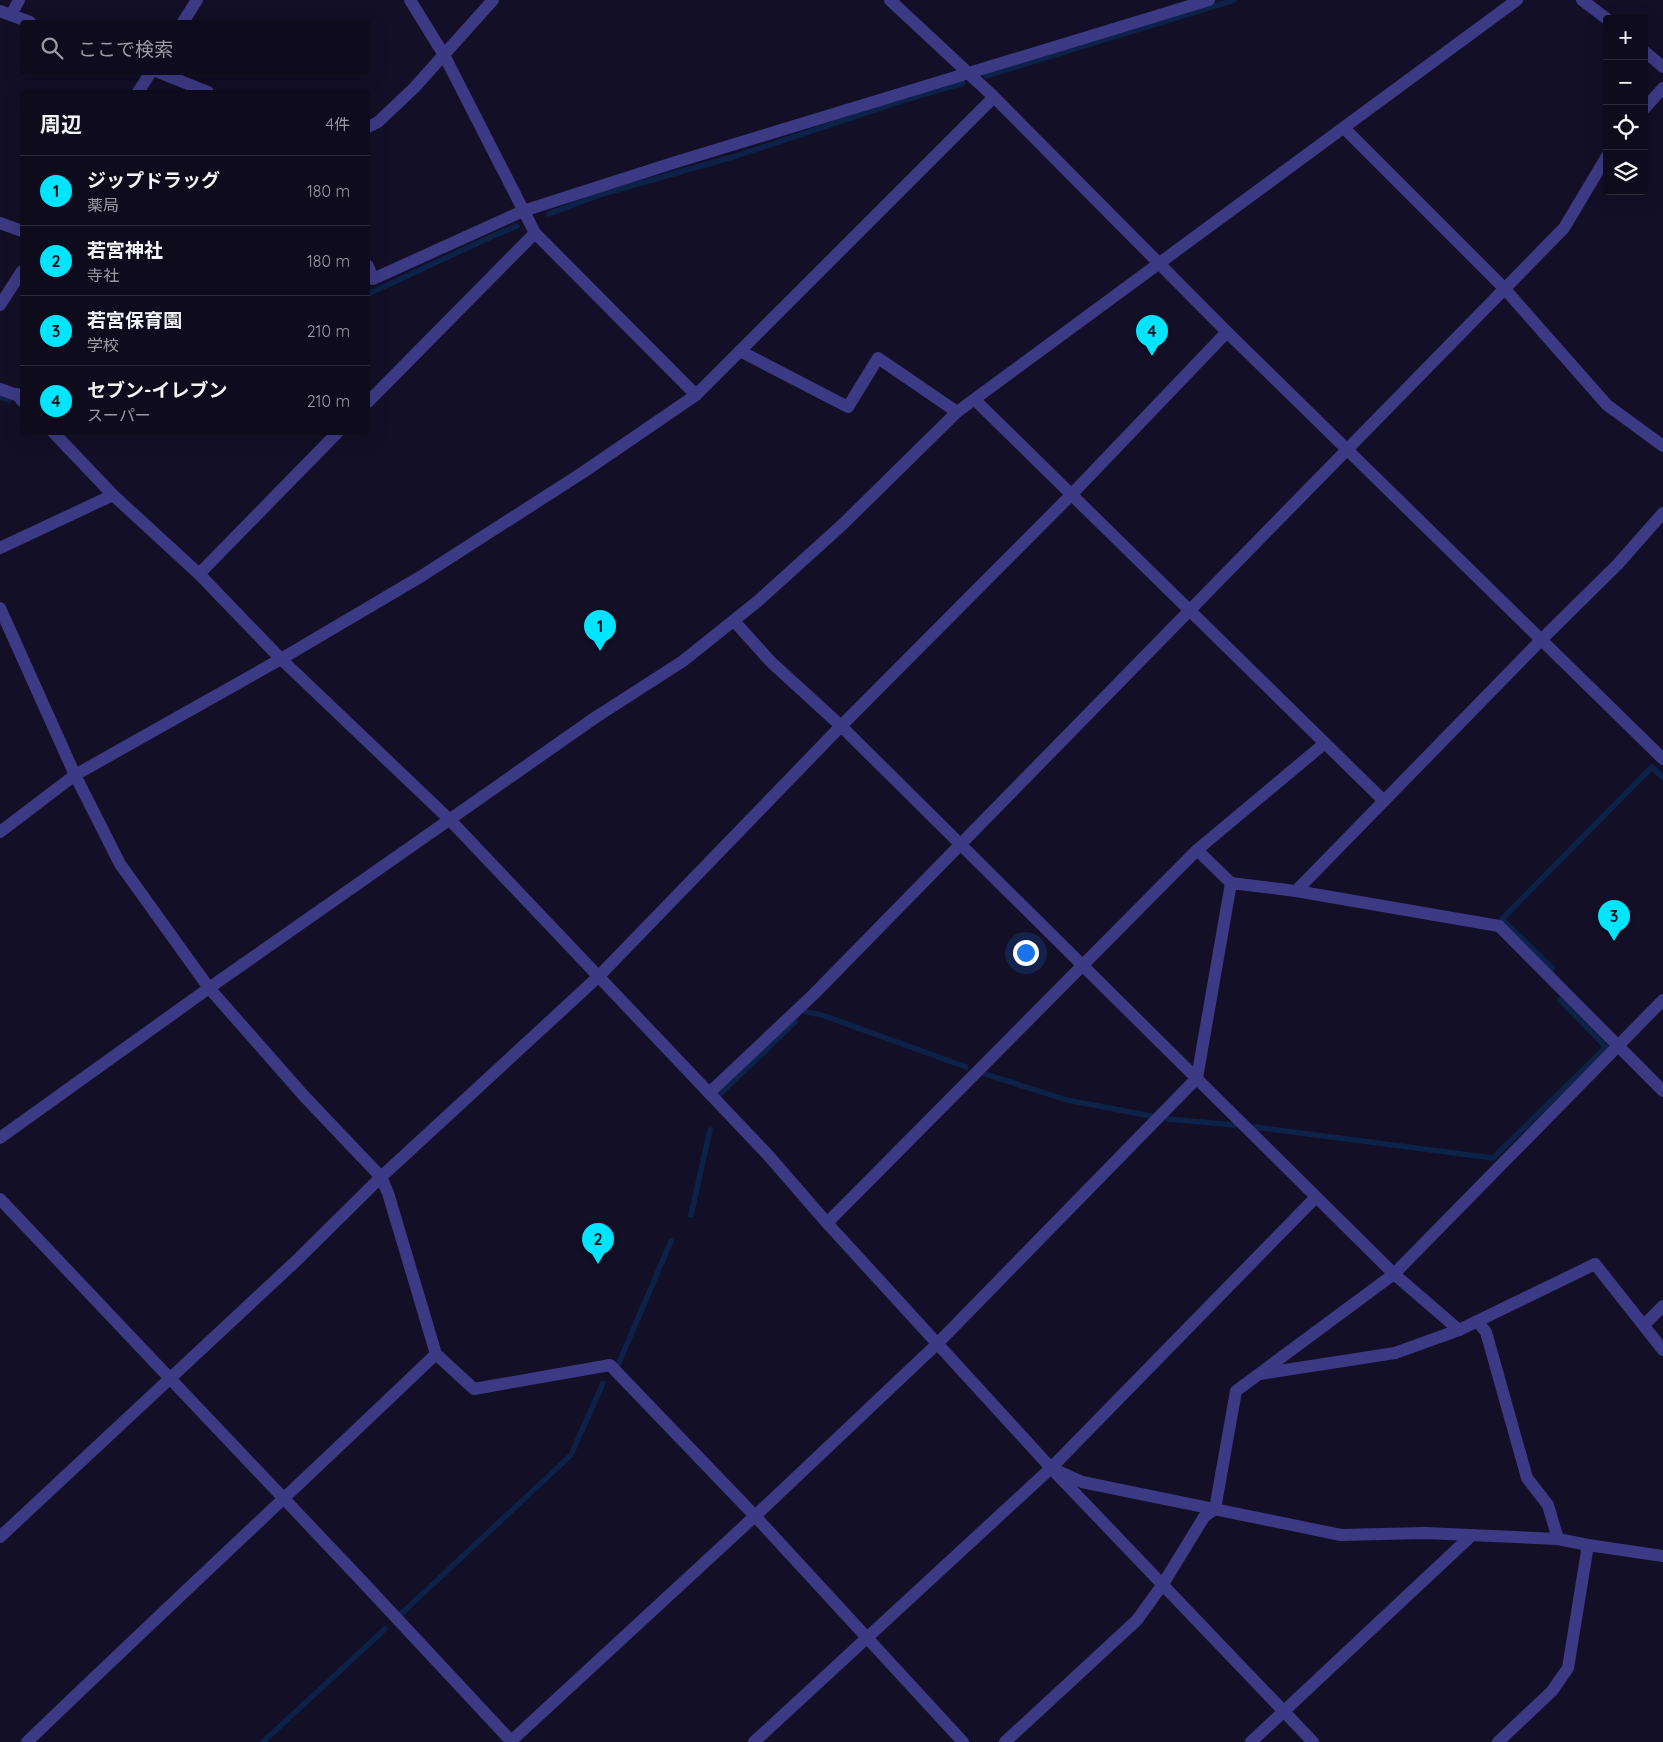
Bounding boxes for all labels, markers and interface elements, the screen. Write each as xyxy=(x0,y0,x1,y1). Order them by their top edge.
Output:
map controls xyxy=(1603,15,1648,195)
button: + xyxy=(1603,15,1648,60)
search box xyxy=(20,20,370,75)
icon: search xyxy=(38,34,66,62)
text: ここで検索 xyxy=(78,37,173,61)
button: − xyxy=(1603,60,1648,105)
button: locate xyxy=(1603,105,1648,150)
text: 周辺 xyxy=(40,111,82,137)
text: 4件 xyxy=(326,114,350,134)
button: layers xyxy=(1603,150,1648,195)
text: ジップドラッグ xyxy=(87,168,220,192)
text: 1 xyxy=(53,181,59,201)
text: 180 m xyxy=(307,181,350,201)
text: 薬局 xyxy=(87,195,119,215)
text: 若宮神社 xyxy=(87,238,163,262)
text: 2 xyxy=(51,251,61,271)
text: 180 m xyxy=(307,251,350,271)
text: 寺社 xyxy=(87,265,119,285)
text: 若宮保育園 xyxy=(87,308,182,332)
pin: 4 xyxy=(1136,315,1168,356)
text: 3 xyxy=(52,321,60,341)
text: 210 m xyxy=(307,321,350,341)
text: 学校 xyxy=(87,335,119,355)
text: セブン-イレブン xyxy=(87,378,228,402)
text: 4 xyxy=(51,391,61,411)
text: 210 m xyxy=(307,391,350,411)
text: スーパー xyxy=(87,405,151,425)
pin: 1 xyxy=(584,610,616,651)
pin: 3 xyxy=(1598,900,1630,941)
your location xyxy=(1013,940,1039,966)
pin: 2 xyxy=(582,1223,614,1264)

